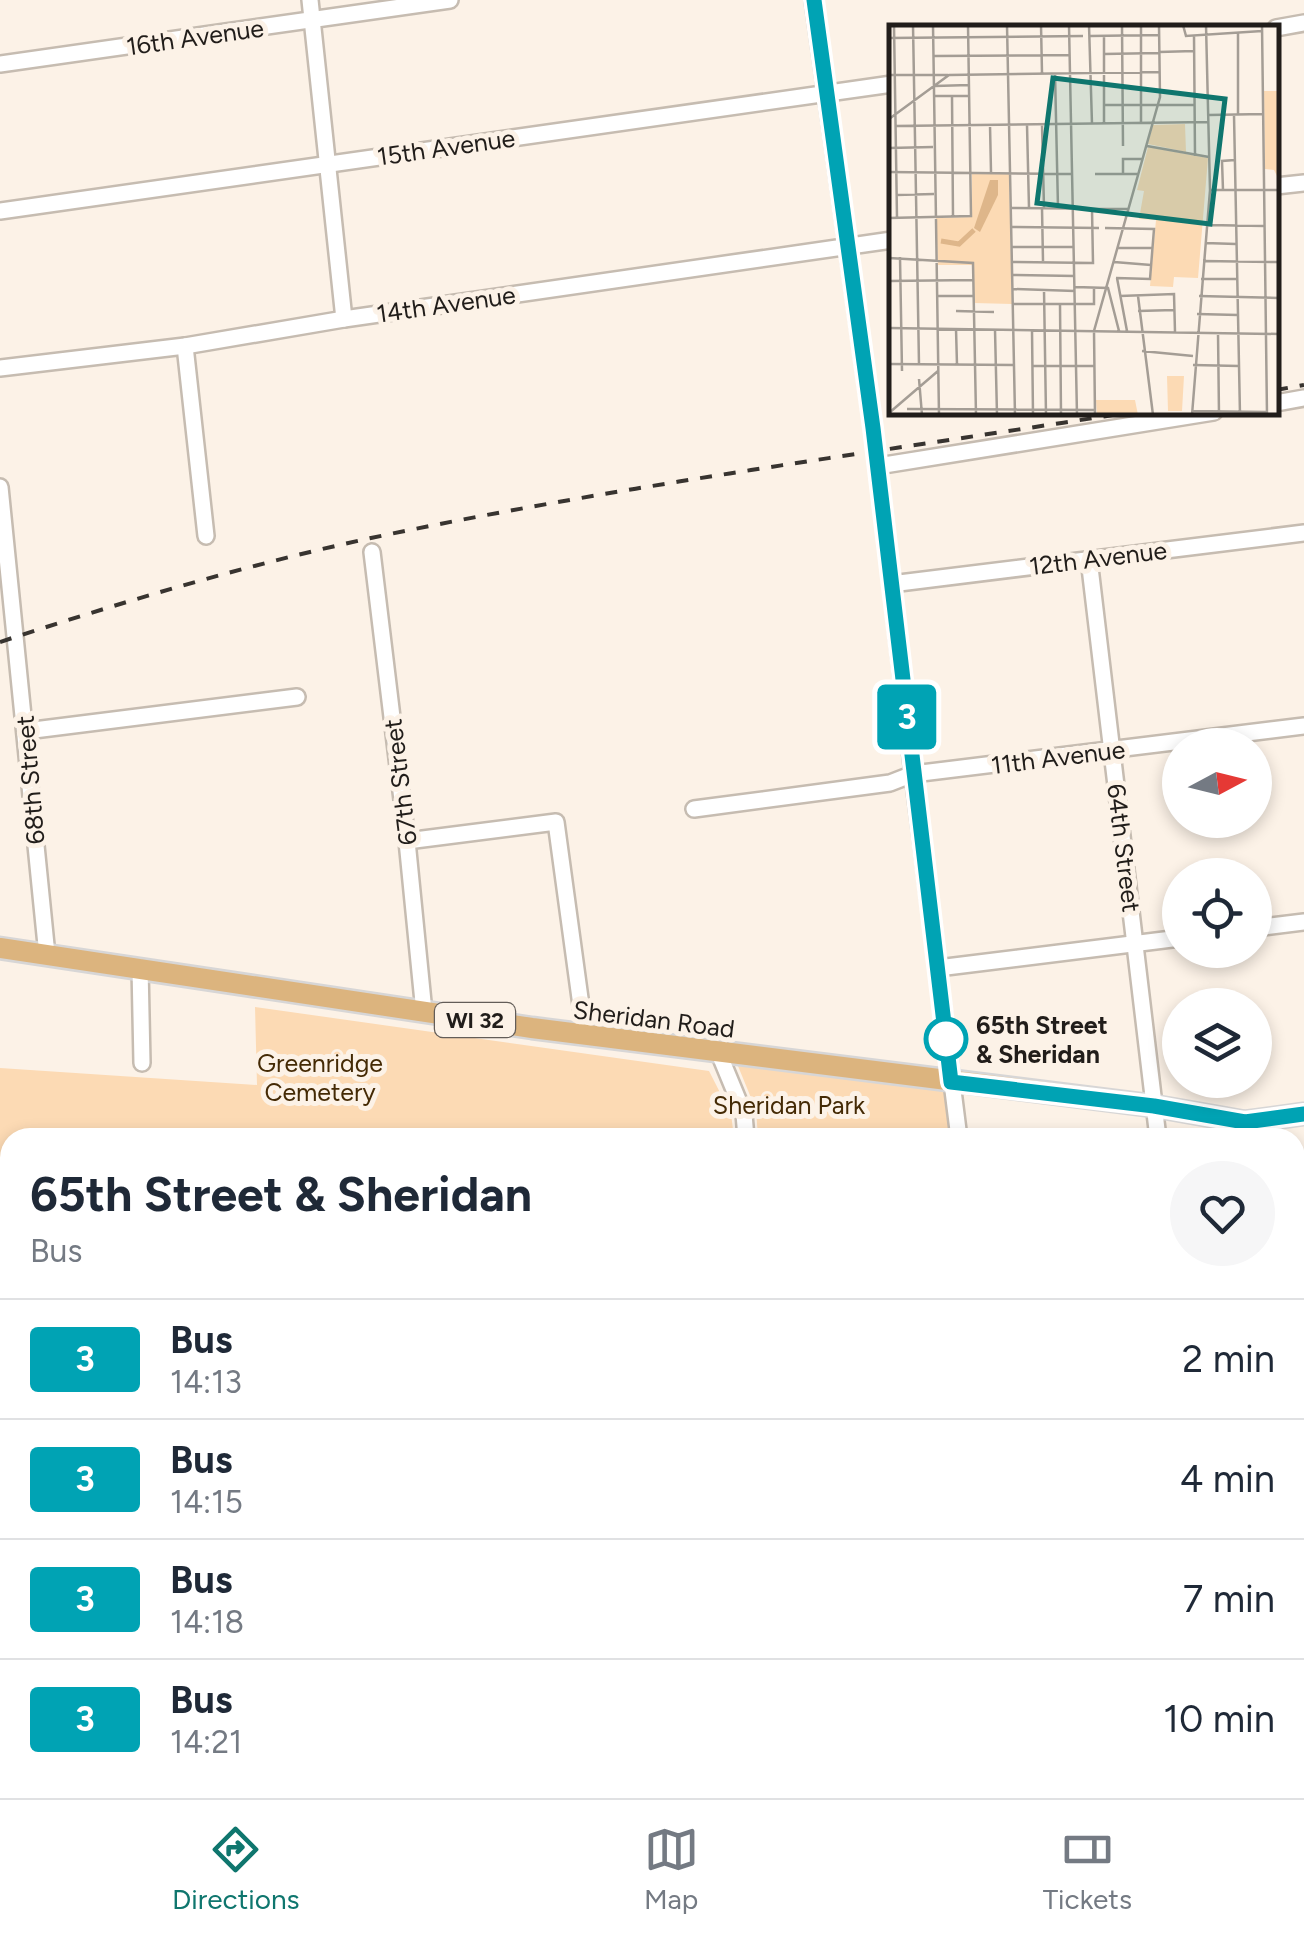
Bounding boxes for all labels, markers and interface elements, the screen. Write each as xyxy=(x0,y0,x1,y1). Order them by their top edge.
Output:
street label: 16th Avenue xyxy=(124,13,266,61)
inset map xyxy=(889,25,1279,415)
street label: 15th Avenue xyxy=(375,122,517,172)
street label: 14th Avenue xyxy=(375,279,517,329)
street label: 12th Avenue xyxy=(1027,535,1169,581)
line badge: 3 xyxy=(874,684,940,750)
text: 3 xyxy=(897,696,917,738)
street label: 68th Street xyxy=(9,714,51,846)
street label: 67th Street xyxy=(377,717,423,847)
north arrow xyxy=(1162,728,1272,838)
map controls xyxy=(1162,728,1272,1098)
street label: 11th Avenue xyxy=(989,734,1127,780)
street label: 64th Street xyxy=(1101,782,1147,914)
button: locate xyxy=(1162,858,1272,968)
button: layers xyxy=(1162,988,1272,1098)
street label: Sheridan Road xyxy=(572,994,736,1044)
road number: WI 32 xyxy=(435,1003,515,1037)
place label: 65th Street & Sheridan xyxy=(976,1010,1108,1069)
marker: 65th Street & Sheridan xyxy=(925,1018,967,1060)
park label: Greenridge Cemetery xyxy=(257,1048,383,1107)
park label: Sheridan Park xyxy=(713,1090,866,1120)
button: heart xyxy=(1170,1161,1275,1266)
text: 65th Street & Sheridan xyxy=(30,1165,532,1223)
text: Bus xyxy=(30,1232,82,1270)
text: Bus xyxy=(170,1317,233,1363)
text: 2 min xyxy=(1182,1336,1275,1382)
text: 3 xyxy=(75,1338,95,1380)
text: 14:13 xyxy=(170,1363,242,1401)
text: Bus xyxy=(170,1437,233,1483)
text: 4 min xyxy=(1180,1456,1275,1502)
text: 3 xyxy=(75,1458,95,1500)
text: 14:15 xyxy=(170,1483,243,1521)
text: Bus xyxy=(170,1557,233,1603)
text: 7 min xyxy=(1183,1576,1275,1622)
text: 3 xyxy=(75,1578,95,1620)
text: 14:18 xyxy=(170,1603,244,1641)
text: Bus xyxy=(170,1677,233,1723)
text: 10 min xyxy=(1163,1696,1275,1742)
text: 3 xyxy=(75,1698,95,1740)
text: 14:21 xyxy=(170,1723,242,1761)
tab: Directions xyxy=(172,1822,300,1916)
tab: Map xyxy=(644,1822,699,1916)
tab: Tickets xyxy=(1043,1822,1132,1916)

